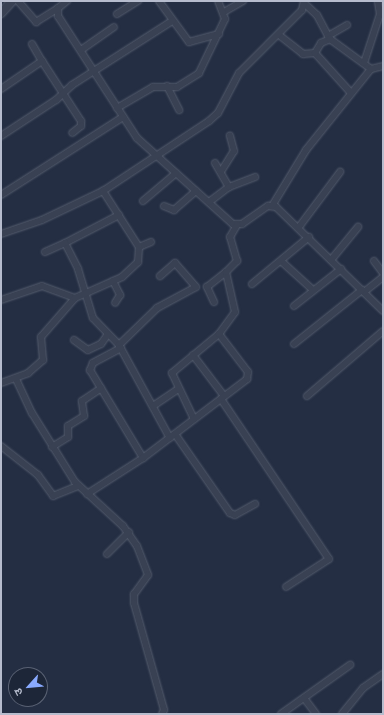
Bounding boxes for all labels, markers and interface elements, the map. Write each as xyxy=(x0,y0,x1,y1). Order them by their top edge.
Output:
north arrow xyxy=(8,667,48,707)
text: उ xyxy=(11,686,26,698)

